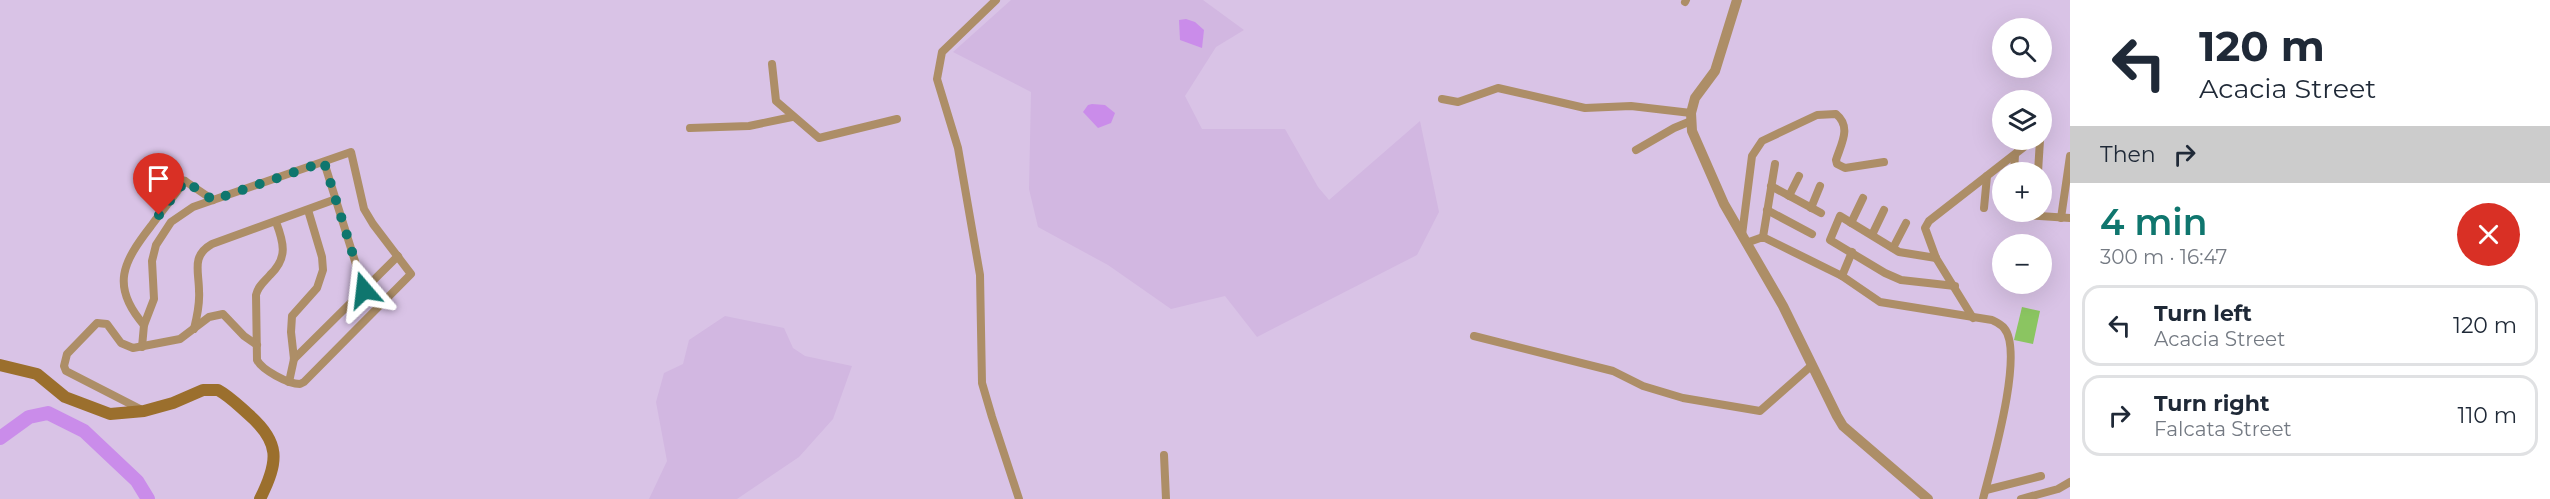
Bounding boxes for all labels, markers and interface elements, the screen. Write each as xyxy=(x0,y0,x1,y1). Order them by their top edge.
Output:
map controls xyxy=(1992,18,2052,294)
button: search xyxy=(1992,18,2052,78)
text: 120 m xyxy=(2199,20,2325,72)
icon: left xyxy=(2100,24,2178,102)
text: Acacia Street xyxy=(2199,72,2376,105)
button: layers xyxy=(1992,90,2052,150)
icon: right xyxy=(2168,138,2201,171)
text: Then xyxy=(2100,141,2156,168)
pin xyxy=(133,153,184,215)
icon: arrive xyxy=(142,162,175,195)
button: + xyxy=(1992,162,2052,222)
text: 4 min xyxy=(2100,200,2207,244)
button: close xyxy=(2457,203,2520,266)
button: − xyxy=(1992,234,2052,294)
text: 300 m · 16:47 xyxy=(2100,245,2227,269)
position arrow xyxy=(332,258,396,322)
text: Turn left xyxy=(2154,300,2252,327)
icon: left xyxy=(2103,309,2136,342)
text: 120 m xyxy=(2453,312,2517,339)
text: Acacia Street xyxy=(2154,327,2285,351)
text: Turn right xyxy=(2154,390,2269,417)
icon: right xyxy=(2103,399,2136,432)
text: 110 m xyxy=(2457,402,2517,429)
text: Falcata Street xyxy=(2154,417,2292,441)

